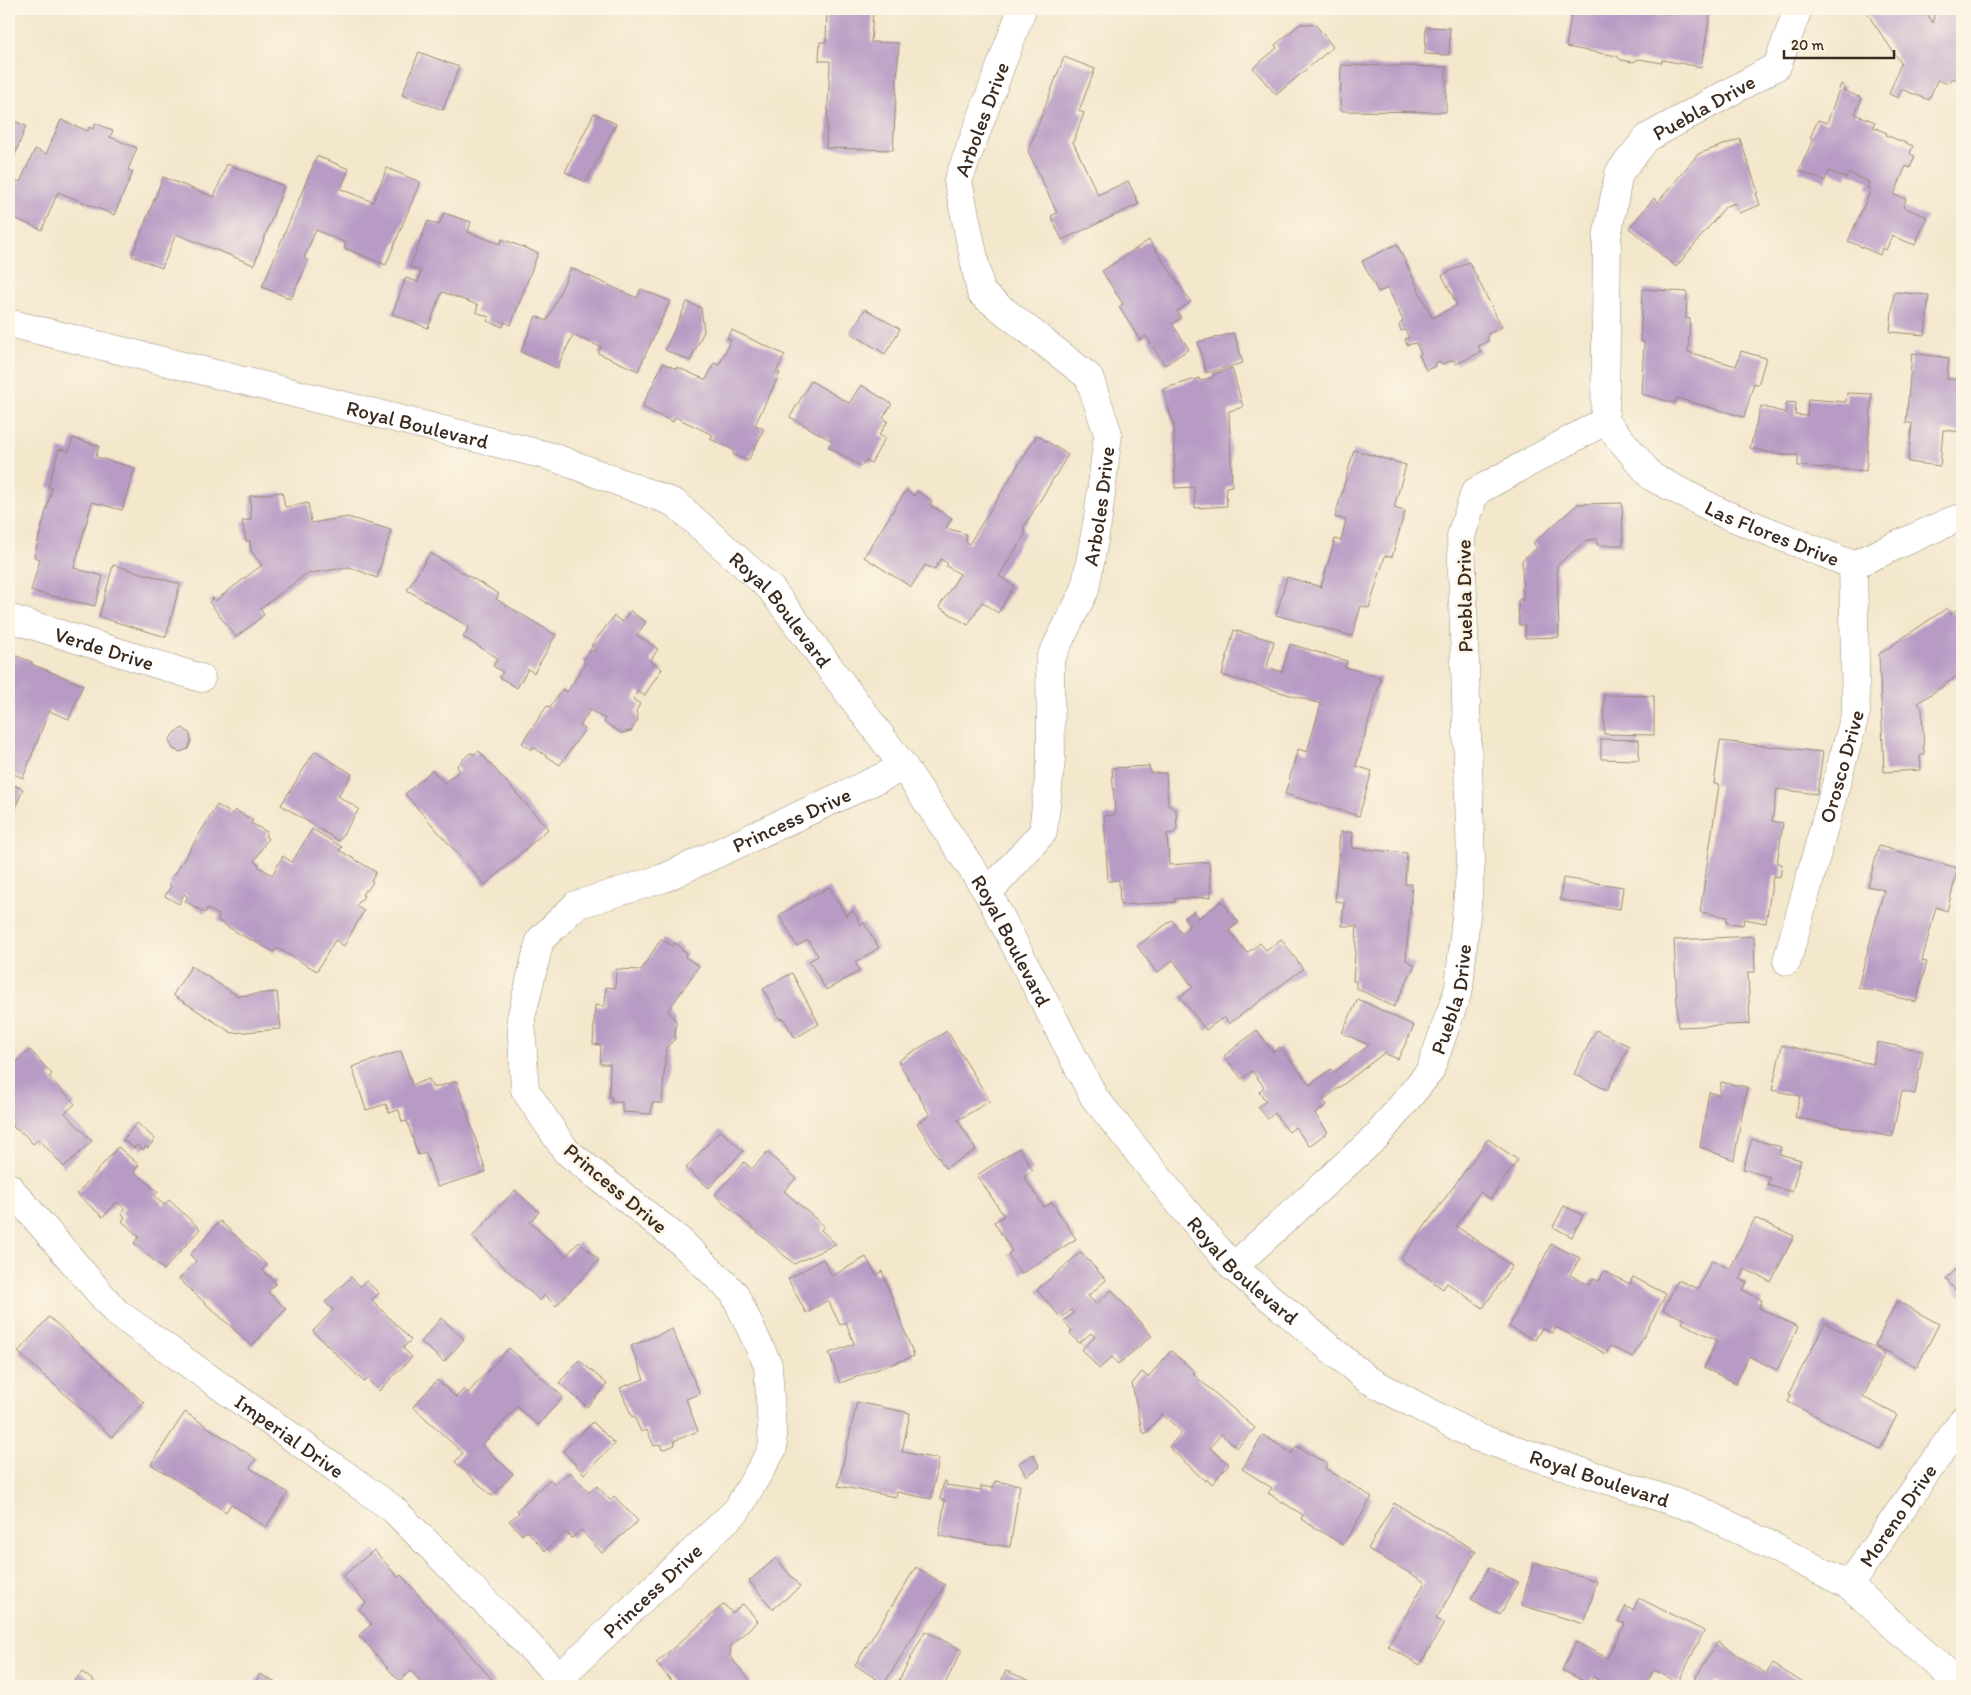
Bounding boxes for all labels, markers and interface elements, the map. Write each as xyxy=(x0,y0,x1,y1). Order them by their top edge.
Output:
scale bar xyxy=(1784,28,1894,60)
text: 20 m xyxy=(1791,36,1825,54)
street label: Arboles Drive xyxy=(948,58,1014,180)
street label: Puebla Drive xyxy=(1648,68,1759,145)
street label: Royal Boulevard xyxy=(344,394,492,453)
street label: Arboles Drive xyxy=(1077,445,1119,568)
street label: Las Flores Drive xyxy=(1701,494,1843,571)
street label: Puebla Drive xyxy=(1451,539,1477,653)
street label: Royal Boulevard xyxy=(724,545,838,673)
street label: Verde Drive xyxy=(52,621,157,675)
street label: Orosco Drive xyxy=(1813,707,1869,826)
street label: Princess Drive xyxy=(728,781,854,857)
street label: Royal Boulevard xyxy=(966,869,1057,1011)
street label: Puebla Drive xyxy=(1424,943,1476,1057)
street label: Princess Drive xyxy=(559,1137,673,1239)
street label: Royal Boulevard xyxy=(1182,1210,1305,1330)
street label: Imperial Drive xyxy=(230,1388,349,1483)
street label: Royal Boulevard xyxy=(1527,1443,1673,1512)
street label: Moreno Drive xyxy=(1853,1459,1941,1571)
street label: Princess Drive xyxy=(597,1537,707,1643)

